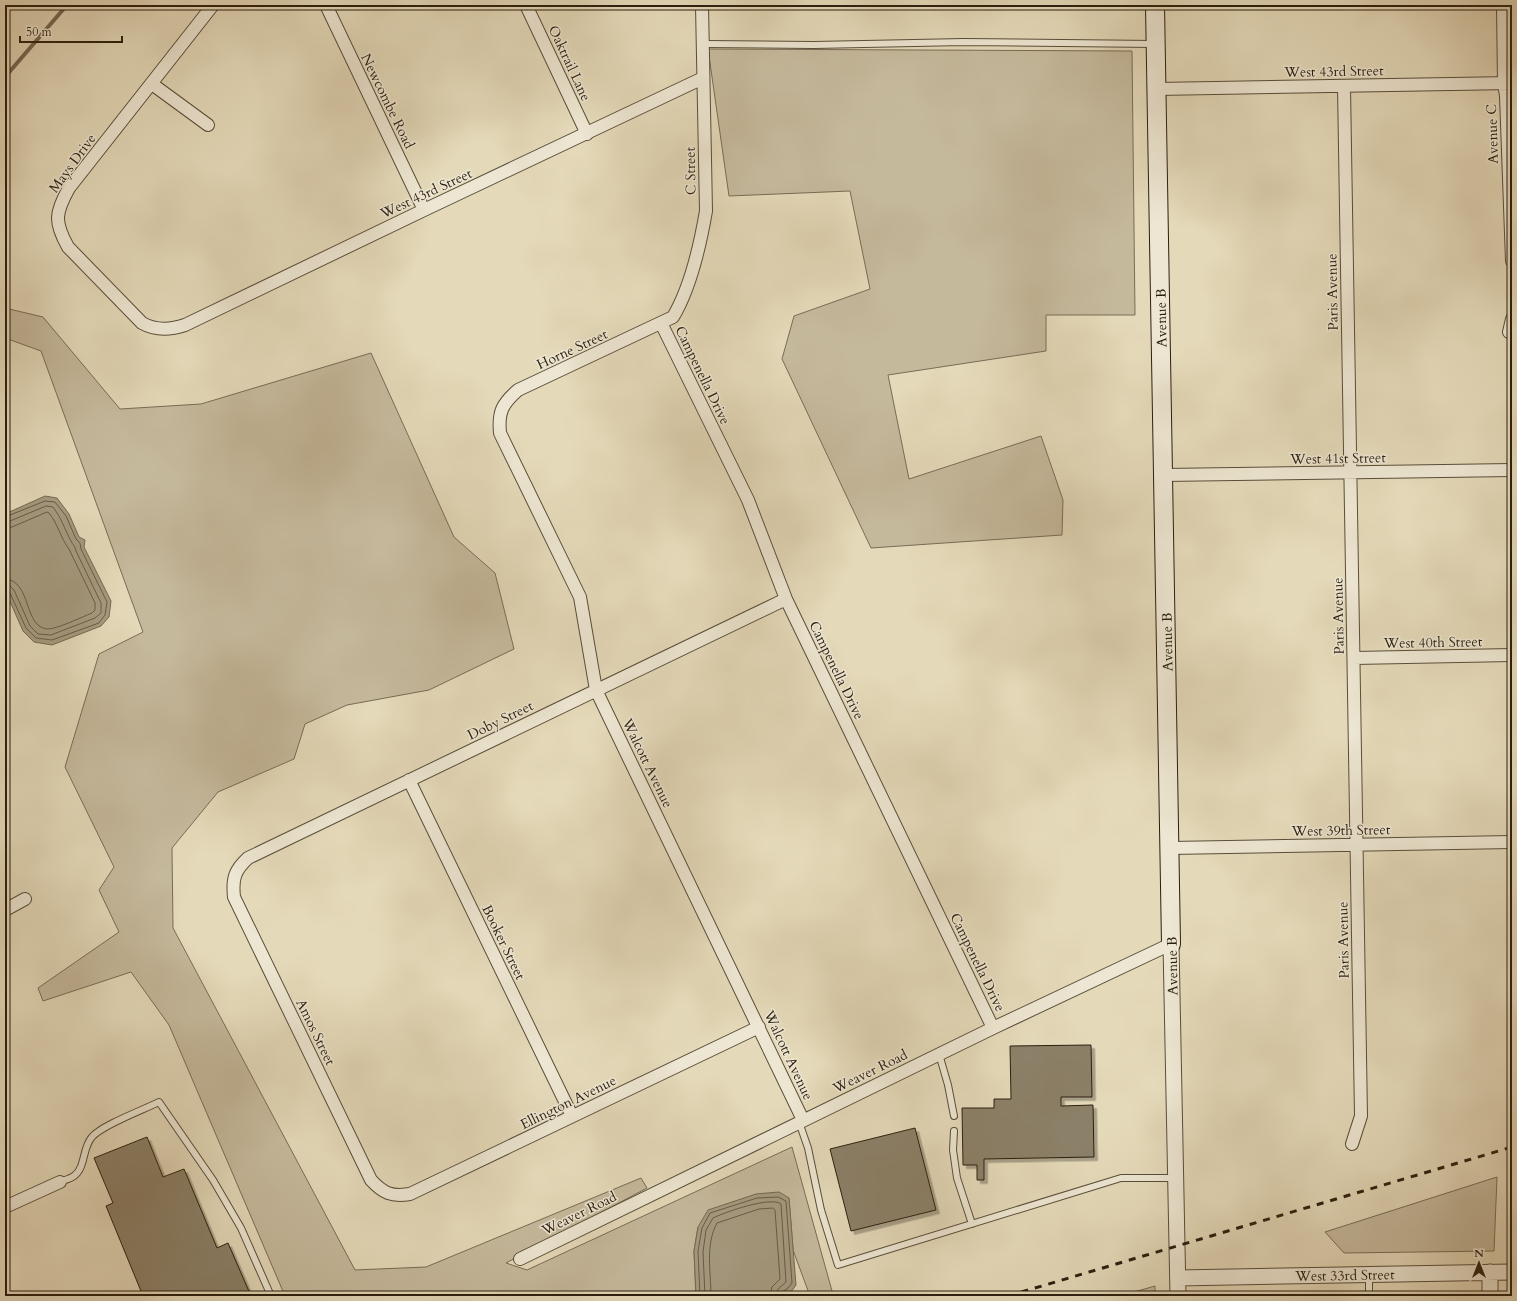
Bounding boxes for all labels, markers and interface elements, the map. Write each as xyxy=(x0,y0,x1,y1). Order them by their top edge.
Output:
scale bar xyxy=(20,18,122,44)
street label: Oaktrail Lane xyxy=(544,22,595,104)
text: 50 m xyxy=(26,24,53,40)
street label: Newcombe Road xyxy=(356,50,419,152)
street label: West 43rd Street xyxy=(1283,61,1384,82)
street label: Avenue C xyxy=(1482,103,1503,164)
street label: Mays Drive xyxy=(44,130,100,197)
street label: C Street xyxy=(681,146,700,195)
street label: West 43rd Street xyxy=(376,164,476,223)
street label: Paris Avenue xyxy=(1322,253,1343,331)
street label: Avenue B xyxy=(1151,288,1172,347)
street label: Campenella Drive xyxy=(670,323,735,428)
street label: Horne Street xyxy=(534,325,611,374)
street label: West 41st Street xyxy=(1289,448,1387,469)
street label: Paris Avenue xyxy=(1328,577,1349,655)
street label: Avenue B xyxy=(1157,612,1178,671)
street label: Campenella Drive xyxy=(804,618,869,723)
street label: West 40th Street xyxy=(1383,632,1483,653)
street label: Doby Street xyxy=(464,696,537,745)
street label: Walcott Avenue xyxy=(617,715,677,811)
street label: West 39th Street xyxy=(1291,820,1391,841)
street label: Paris Avenue xyxy=(1333,901,1354,979)
street label: Booker Street xyxy=(477,902,530,983)
street label: Campenella Drive xyxy=(945,910,1010,1015)
street label: Avenue B xyxy=(1162,936,1183,995)
street label: Amos Street xyxy=(291,996,340,1069)
street label: Walcott Avenue xyxy=(759,1006,818,1103)
street label: Weaver Road xyxy=(829,1045,911,1098)
street label: Ellington Avenue xyxy=(517,1071,619,1134)
street label: Weaver Road xyxy=(538,1187,620,1240)
north arrow xyxy=(1459,1243,1499,1283)
text: N xyxy=(1474,1246,1484,1261)
street label: West 33rd Street xyxy=(1294,1265,1395,1286)

